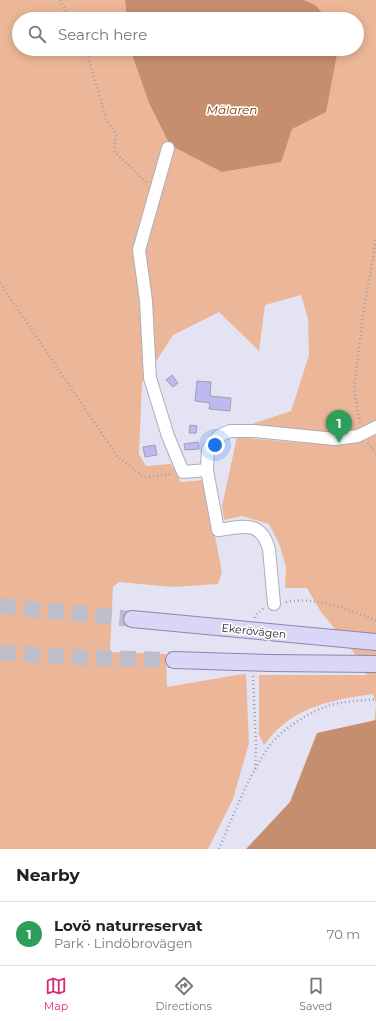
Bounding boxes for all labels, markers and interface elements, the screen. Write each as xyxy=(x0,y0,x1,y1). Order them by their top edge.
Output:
search box xyxy=(12,12,364,56)
icon: search xyxy=(26,23,48,45)
text: Search here xyxy=(58,25,147,44)
water label: Mälaren xyxy=(207,102,257,117)
pin: 1 xyxy=(326,410,352,443)
your location xyxy=(205,435,225,455)
street label: Ekerövägen xyxy=(221,621,287,641)
text: Nearby xyxy=(16,865,80,885)
text: Lovö naturreservat xyxy=(54,916,203,935)
text: 1 xyxy=(26,926,32,942)
text: 70 m xyxy=(327,926,360,942)
text: Park · Lindöbrovägen xyxy=(54,935,193,951)
tab: Map xyxy=(44,975,68,1013)
tab: Directions xyxy=(156,975,212,1013)
tab: Saved xyxy=(299,975,332,1013)

